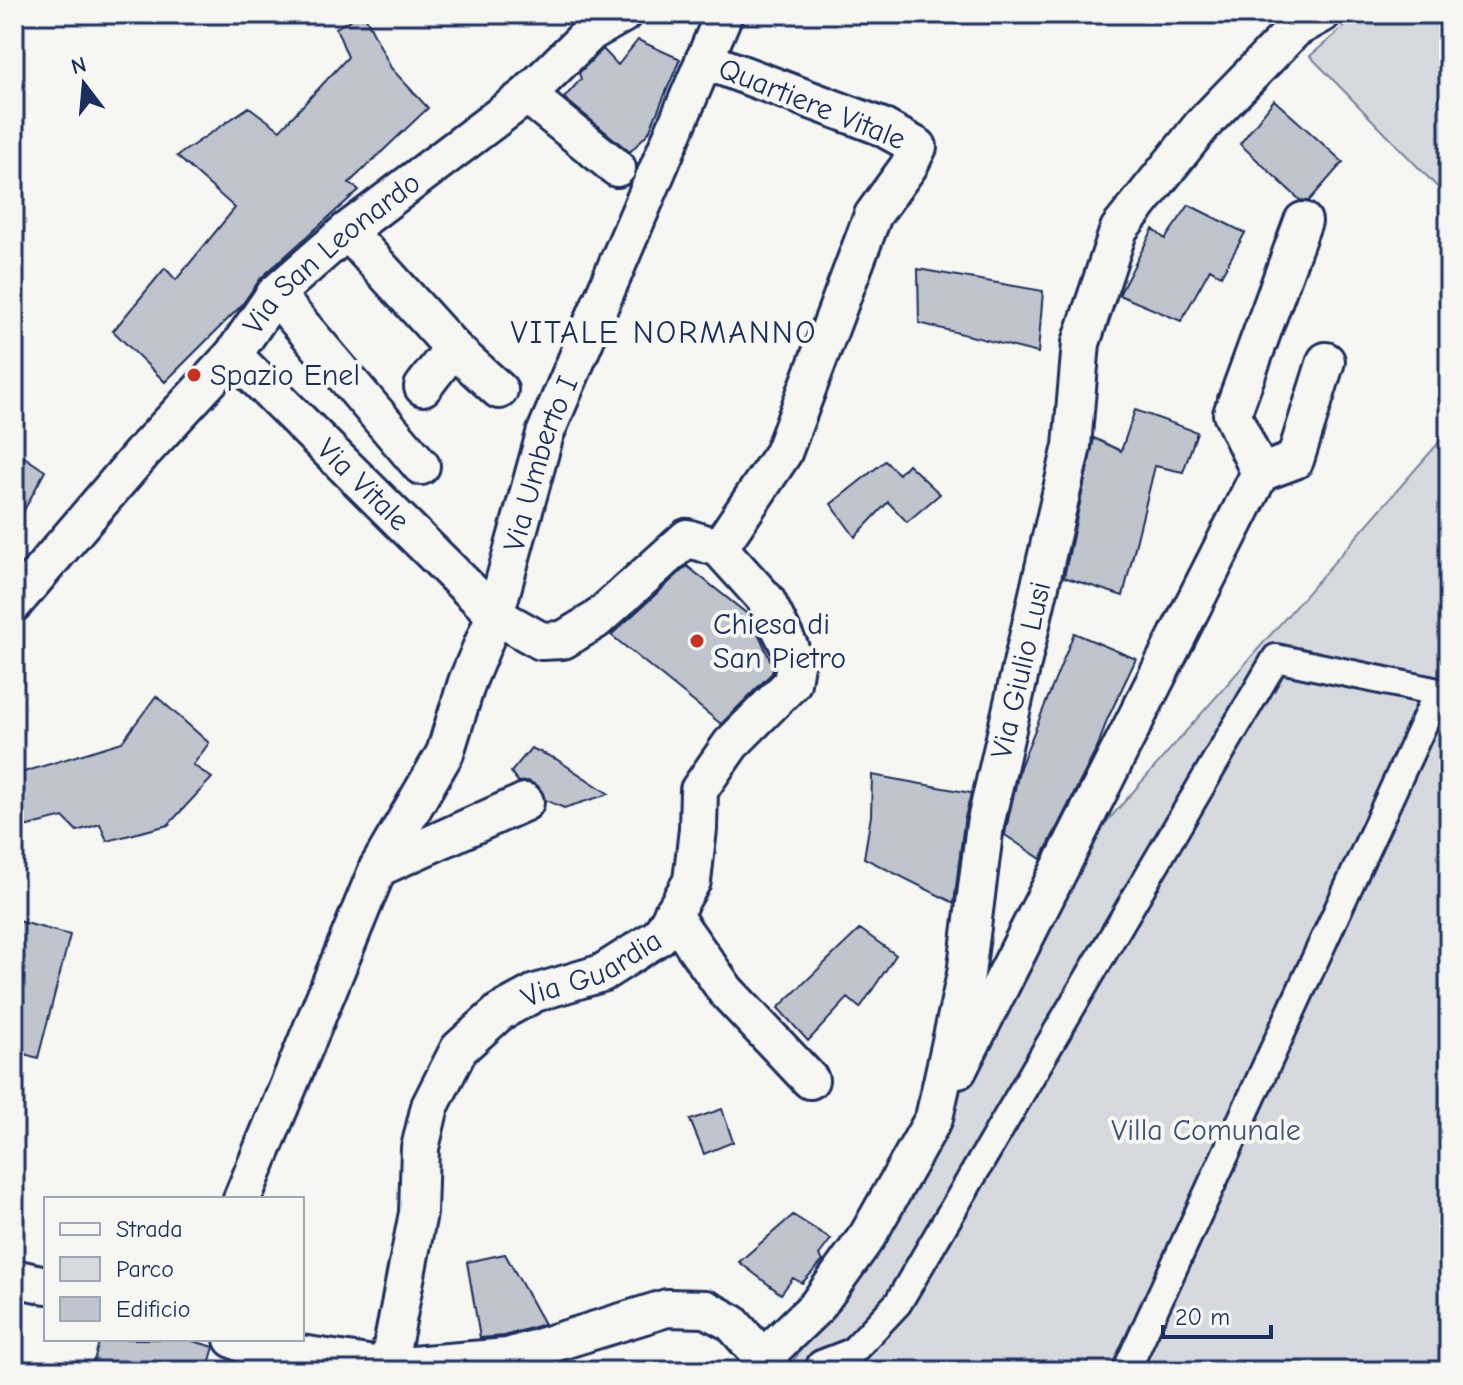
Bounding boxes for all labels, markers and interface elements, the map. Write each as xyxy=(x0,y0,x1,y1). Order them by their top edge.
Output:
north arrow xyxy=(44,44,124,124)
text: N xyxy=(68,51,89,80)
street label: Quartiere Vitale xyxy=(713,51,911,157)
street label: Via San Leonardo xyxy=(235,165,427,341)
district label: VITALE NORMANNO xyxy=(511,314,818,351)
place label: Spazio Enel xyxy=(210,358,360,393)
marker: Spazio Enel xyxy=(185,366,203,384)
street label: Via Umberto I xyxy=(496,371,585,555)
street label: Via Vitale xyxy=(310,431,417,538)
street label: Via Giulio Lusi xyxy=(983,578,1058,762)
place label: Chiesa di San Pietro xyxy=(713,607,846,676)
marker: Chiesa di San Pietro xyxy=(688,632,706,650)
street label: Via Guardia xyxy=(515,922,668,1015)
park label: Villa Comunale xyxy=(1111,1113,1301,1148)
legend xyxy=(44,1197,304,1341)
text: Strada xyxy=(116,1215,183,1243)
text: Parco xyxy=(116,1255,174,1283)
scale bar xyxy=(1163,1289,1271,1339)
text: Edificio xyxy=(116,1295,191,1323)
text: 20 m xyxy=(1175,1303,1230,1331)

